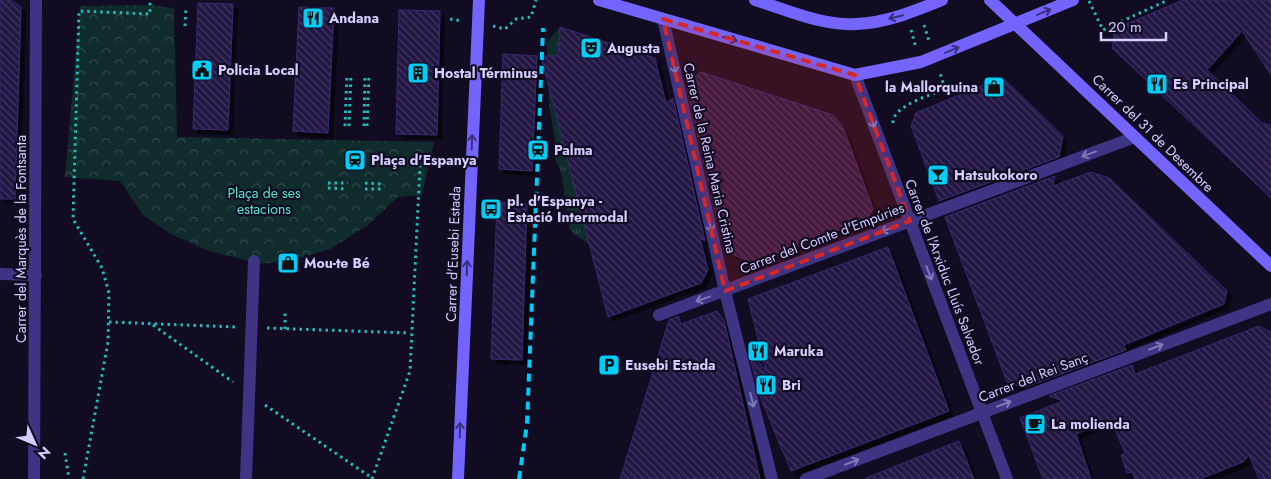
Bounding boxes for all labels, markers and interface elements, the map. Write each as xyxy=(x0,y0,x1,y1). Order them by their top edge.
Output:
restaurant icon: Andana xyxy=(301,6,325,30)
one-way arrow xyxy=(1036,7,1051,16)
place label: Andana xyxy=(328,8,379,28)
scale bar xyxy=(1101,10,1166,42)
one-way arrow xyxy=(889,13,905,22)
text: 20 m xyxy=(1108,16,1142,38)
one-way arrow xyxy=(721,34,737,44)
theatre icon: Augusta xyxy=(579,36,603,60)
place label: Augusta xyxy=(606,38,660,58)
one-way arrow xyxy=(944,44,959,54)
public building icon: Policia Local xyxy=(190,58,214,82)
one-way arrow xyxy=(670,58,679,74)
place label: Policia Local xyxy=(218,60,299,80)
building icon: Hostal Términus xyxy=(406,61,430,85)
street label: Carrer de la Reina Maria Cristina xyxy=(678,61,742,255)
place label: Hostal Términus xyxy=(434,63,538,83)
street label: Carrer del 31 de Desembre xyxy=(1088,69,1218,197)
restaurant icon: Es Principal xyxy=(1145,72,1169,96)
place label: Es Principal xyxy=(1173,74,1249,94)
shop icon: la Mallorquina xyxy=(982,75,1006,99)
place label: la Mallorquina xyxy=(885,77,978,97)
one-way arrow xyxy=(868,113,877,128)
one-way arrow xyxy=(468,134,477,150)
street label: Carrer del Marquès de la Fontsanta xyxy=(11,135,31,343)
station icon: Palma xyxy=(526,138,550,162)
place label: Palma xyxy=(554,140,593,160)
station icon: Plaça d'Espanya xyxy=(343,148,367,172)
place label: Plaça d'Espanya xyxy=(371,150,476,170)
one-way arrow xyxy=(1082,150,1098,159)
bar icon: Hatsukokoro xyxy=(926,163,950,187)
place label: Hatsukokoro xyxy=(954,165,1038,185)
street label: Carrer de l'Arxiduc Lluís Salvador xyxy=(900,176,990,368)
park label: Plaça de ses estacions xyxy=(227,183,301,219)
street label: Carrer d'Eusebi Estada xyxy=(441,186,465,322)
place label: pl. d'Espanya - Estació Intermodal xyxy=(507,191,628,227)
bus stop icon: pl. d'Espanya - Estació Intermodal xyxy=(479,197,503,221)
street label: Carrer del Comte d'Empúries xyxy=(737,197,907,279)
one-way arrow xyxy=(706,216,715,232)
one-way arrow xyxy=(881,225,896,234)
shop icon: Mou-te Bé xyxy=(276,251,300,275)
place label: Mou-te Bé xyxy=(304,253,370,273)
one-way arrow xyxy=(462,260,472,276)
one-way arrow xyxy=(925,265,934,280)
one-way arrow xyxy=(696,295,711,304)
restaurant icon: Maruka xyxy=(746,339,770,363)
place label: Maruka xyxy=(774,341,823,361)
one-way arrow xyxy=(1148,342,1163,351)
street label: Carrer del Rei Sanç xyxy=(975,347,1091,407)
parking icon: Eusebi Estada xyxy=(597,353,621,377)
place label: Eusebi Estada xyxy=(625,355,716,375)
restaurant icon: Bri xyxy=(754,373,778,397)
place label: Bri xyxy=(782,375,801,395)
one-way arrow xyxy=(748,391,757,407)
one-way arrow xyxy=(996,399,1011,408)
cafe icon: La molienda xyxy=(1023,412,1047,436)
place label: La molienda xyxy=(1051,414,1130,434)
north arrow xyxy=(10,419,60,469)
one-way arrow xyxy=(455,423,465,439)
text: N xyxy=(33,442,55,464)
one-way arrow xyxy=(844,457,859,466)

